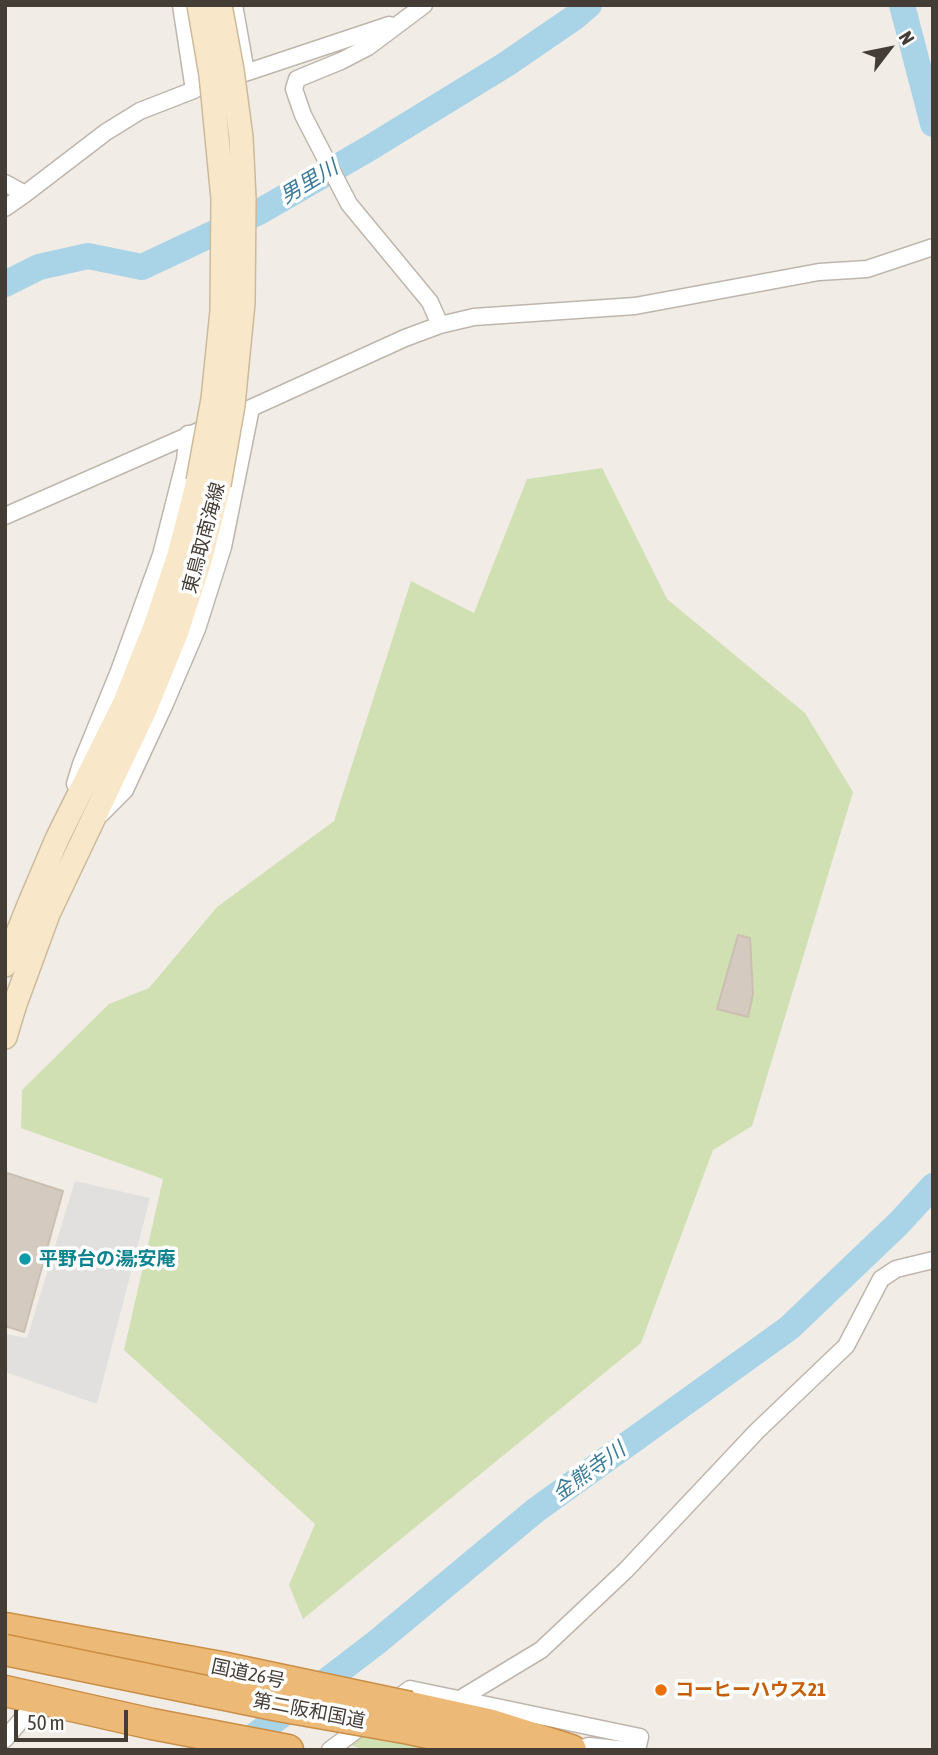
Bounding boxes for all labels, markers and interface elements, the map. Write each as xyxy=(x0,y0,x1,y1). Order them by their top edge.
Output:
north arrow xyxy=(854,14,924,84)
text: N xyxy=(895,27,919,48)
water label: 男里川 xyxy=(276,155,342,209)
street label: 東鳥取南海線 xyxy=(178,480,230,596)
place label: 平野台の湯;安庵 xyxy=(39,1248,175,1270)
marker: 平野台の湯;安庵 xyxy=(17,1251,33,1267)
water label: 金熊寺川 xyxy=(548,1437,630,1507)
street label: 国道26号 xyxy=(209,1655,287,1693)
place label: コーヒーハウス21 xyxy=(675,1679,826,1701)
marker: コーヒーハウス21 xyxy=(653,1682,669,1698)
street label: 第二阪和国道 xyxy=(251,1689,367,1733)
scale bar xyxy=(18,1696,131,1740)
text: 50 m xyxy=(27,1710,65,1734)

